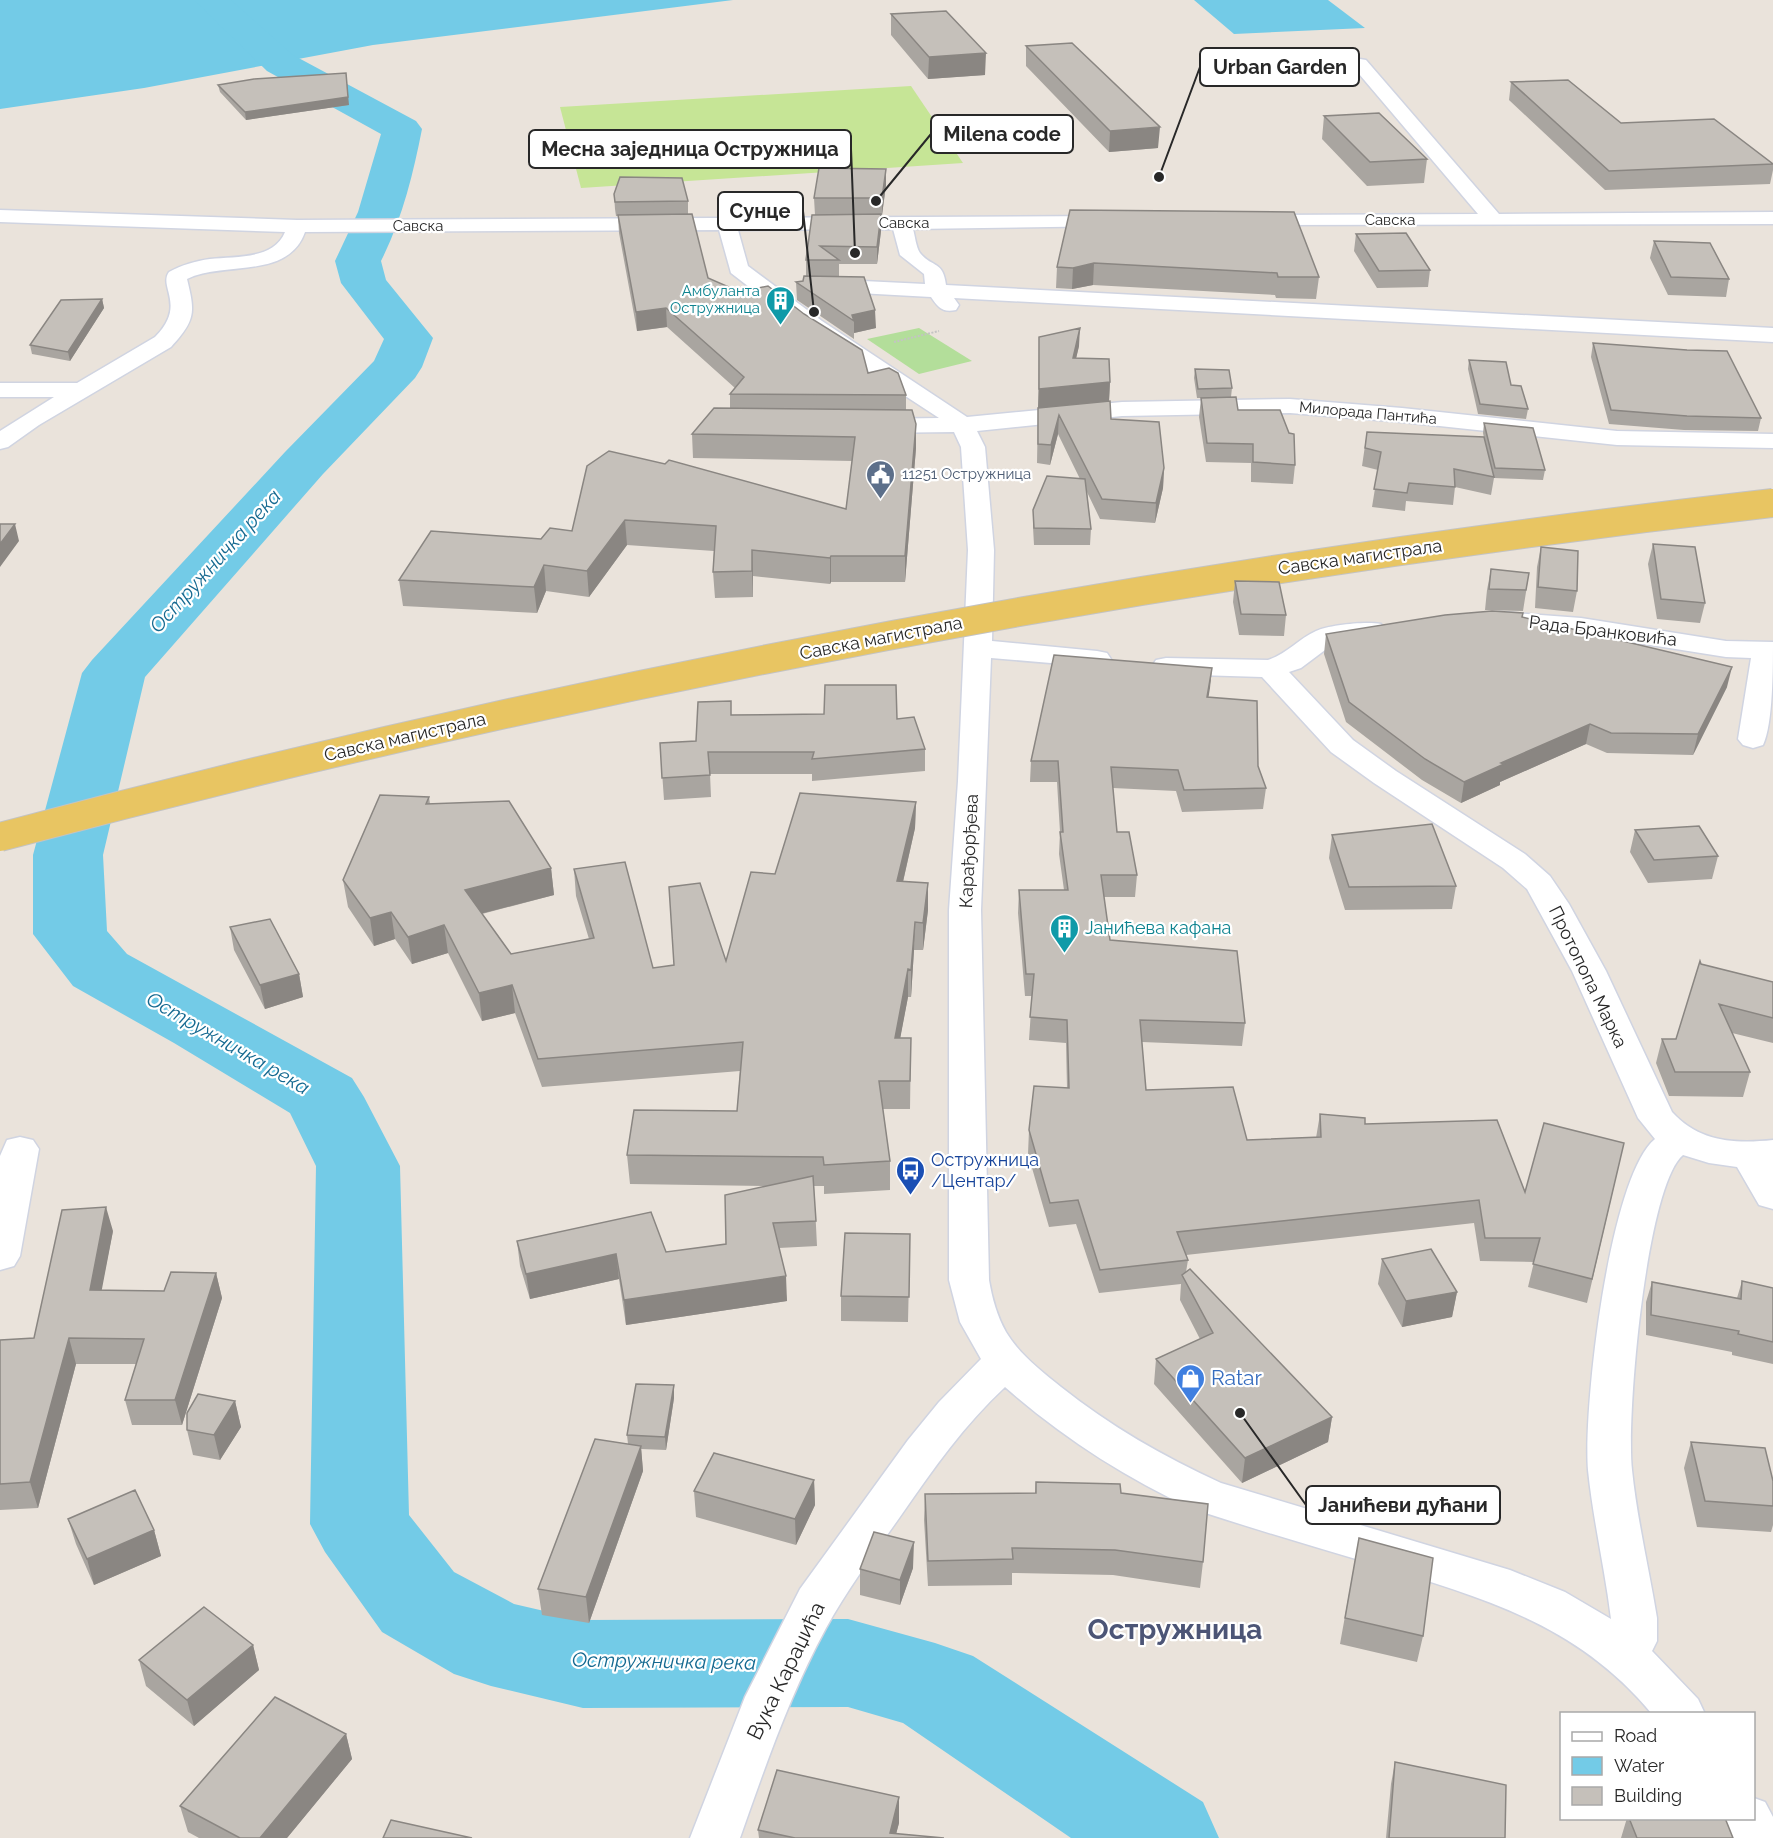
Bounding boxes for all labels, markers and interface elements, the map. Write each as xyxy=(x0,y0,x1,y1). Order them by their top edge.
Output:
callout: Urban Garden xyxy=(1200,48,1359,86)
text: Urban Garden xyxy=(1213,55,1347,79)
callout: Milena code xyxy=(931,115,1073,153)
text: Milena code xyxy=(943,122,1061,146)
callout: Месна заједница Остружница xyxy=(529,130,851,168)
text: Месна заједница Остружница xyxy=(541,137,839,161)
callout: Сунце xyxy=(718,192,803,230)
text: Сунце xyxy=(729,199,791,223)
street label: Савска xyxy=(1365,211,1415,229)
street label: Савска xyxy=(879,214,929,232)
street label: Савска xyxy=(393,217,443,235)
place label: Амбуланта Остружница xyxy=(670,282,760,317)
building icon: Амбуланта Остружница xyxy=(765,284,797,326)
street label: Милорада Пантића xyxy=(1298,398,1438,428)
public building icon: 11251 Остружница xyxy=(865,458,897,500)
place label: 11251 Остружница xyxy=(902,465,1031,483)
water label: Остружничка река xyxy=(144,484,286,638)
street label: Савска магистрала xyxy=(1277,535,1443,578)
street label: Савска магистрала xyxy=(798,611,964,664)
street label: Рада Бранковића xyxy=(1528,611,1678,650)
street label: Савска магистрала xyxy=(322,708,488,765)
street label: Карађорђева xyxy=(955,793,982,909)
street label: Протопопа Марка xyxy=(1545,902,1632,1051)
building icon: Јанићева кафана xyxy=(1048,912,1080,954)
place label: Јанићева кафана xyxy=(1085,917,1231,938)
water label: Остружничка река xyxy=(142,987,314,1099)
place label: Остружница /Центар/ xyxy=(931,1149,1039,1191)
bus stop icon: Остружница /Центар/ xyxy=(894,1154,926,1196)
shop icon: Ratar xyxy=(1174,1362,1206,1404)
place label: Ratar xyxy=(1211,1365,1262,1390)
callout: Јанићеви дућани xyxy=(1306,1486,1500,1524)
text: Јанићеви дућани xyxy=(1318,1493,1488,1517)
street label: Вука Караџића xyxy=(741,1598,830,1744)
district label: Остружница xyxy=(1088,1613,1262,1646)
water label: Остружничка река xyxy=(572,1647,756,1675)
legend xyxy=(1560,1712,1755,1820)
text: Road xyxy=(1614,1725,1657,1746)
text: Water xyxy=(1614,1755,1665,1776)
text: Building xyxy=(1614,1785,1682,1806)

